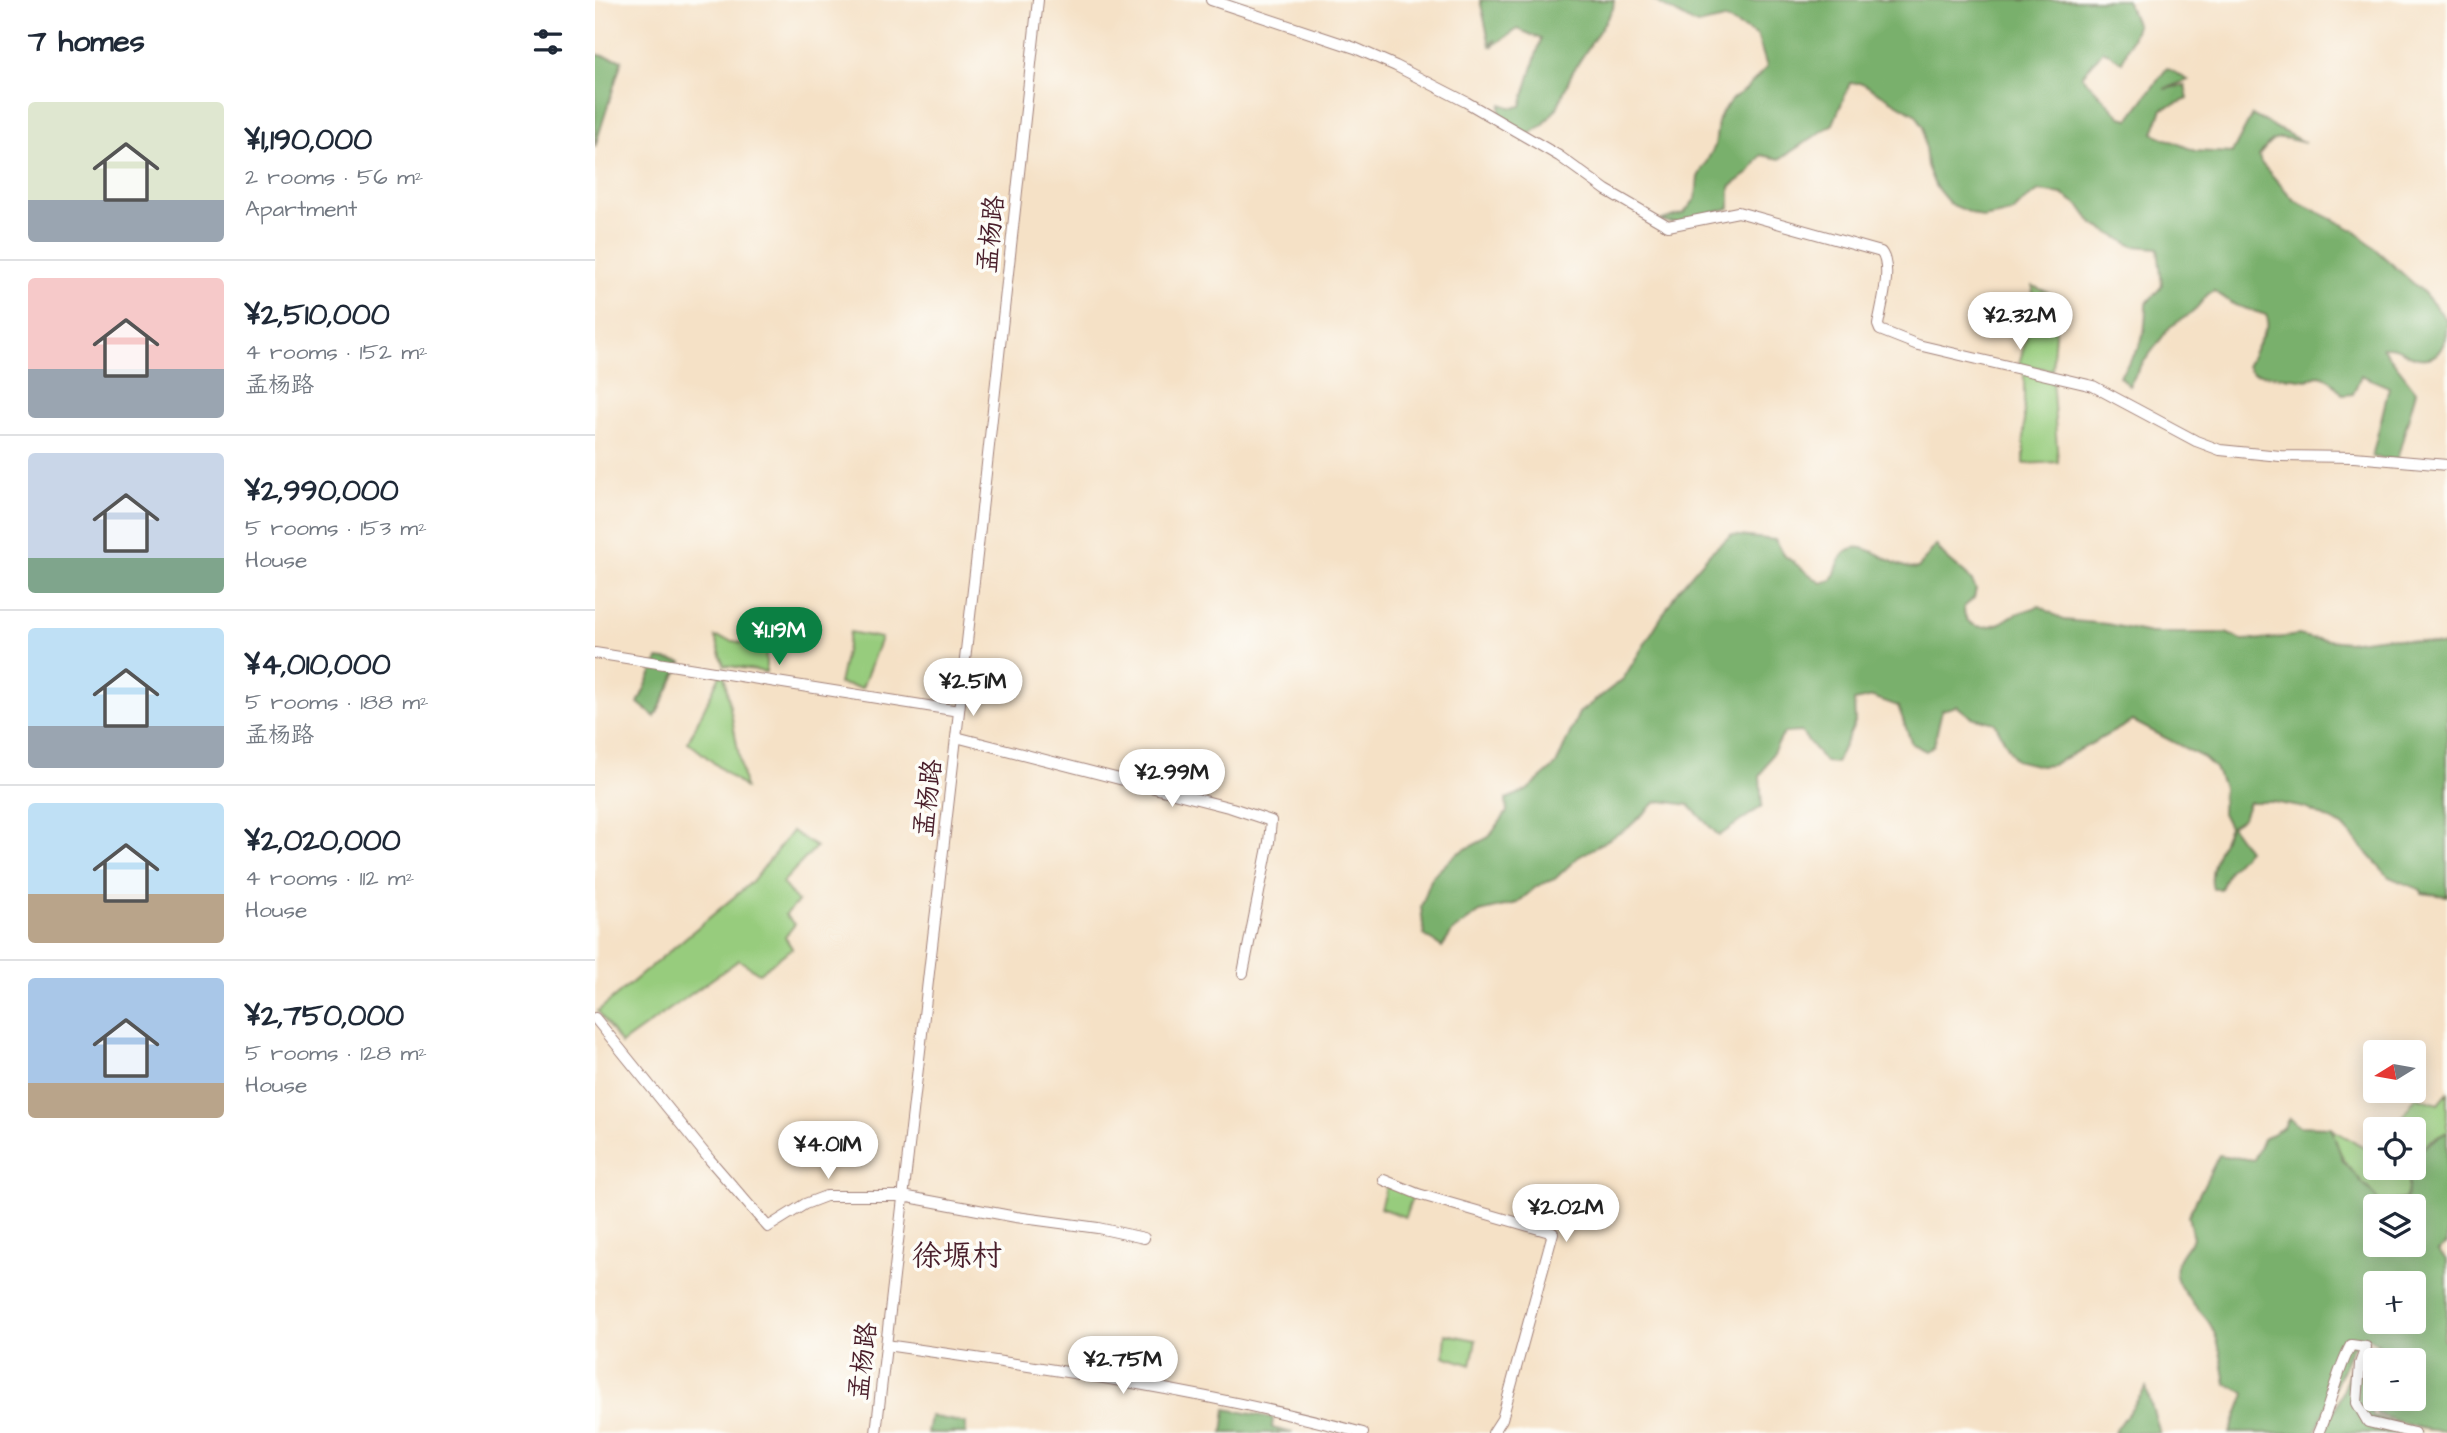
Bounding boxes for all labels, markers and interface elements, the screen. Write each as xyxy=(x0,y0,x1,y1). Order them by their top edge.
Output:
text: 7 homes xyxy=(28,21,145,63)
icon: filters xyxy=(529,23,567,61)
text: ¥1,190,000 xyxy=(245,119,372,161)
icon: home xyxy=(84,130,168,214)
text: 2 rooms · 56 m² xyxy=(245,161,423,193)
text: Apartment xyxy=(245,193,357,225)
street label: 孟杨路 xyxy=(969,193,1013,275)
pin: ¥2.32M xyxy=(1963,292,2077,352)
text: ¥2,510,000 xyxy=(245,294,390,336)
text: ¥2.32M xyxy=(1984,299,2056,331)
icon: home xyxy=(84,306,168,390)
text: 4 rooms · 152 m² xyxy=(245,336,428,368)
text: 孟杨路 xyxy=(245,369,314,401)
text: ¥2,990,000 xyxy=(245,470,399,512)
icon: home xyxy=(84,481,168,565)
text: 5 rooms · 153 m² xyxy=(245,512,427,544)
text: House xyxy=(245,544,308,576)
pin: ¥1.19M xyxy=(722,608,836,667)
text: ¥1.19M xyxy=(752,614,806,646)
text: ¥4,010,000 xyxy=(245,644,391,686)
icon: home xyxy=(84,656,168,740)
pin: ¥2.51M xyxy=(916,658,1030,718)
text: ¥2.51M xyxy=(940,665,1006,697)
text: 5 rooms · 188 m² xyxy=(245,686,429,718)
text: 孟杨路 xyxy=(245,719,314,751)
pin: ¥2.99M xyxy=(1115,750,1229,809)
text: ¥2.99M xyxy=(1135,756,1209,788)
street label: 孟杨路 xyxy=(905,757,951,839)
text: ¥2,020,000 xyxy=(245,820,401,862)
icon: home xyxy=(84,831,168,915)
text: 4 rooms · 112 m² xyxy=(245,862,414,894)
text: House xyxy=(245,894,308,926)
text: ¥2,750,000 xyxy=(245,995,404,1037)
icon: home xyxy=(84,1006,168,1090)
text: 5 rooms · 128 m² xyxy=(245,1037,427,1069)
north arrow xyxy=(2363,1040,2425,1102)
map controls xyxy=(2363,1040,2426,1411)
text: House xyxy=(245,1069,308,1101)
button: locate xyxy=(2363,1117,2426,1180)
pin: ¥4.01M xyxy=(771,1122,885,1181)
text: ¥4.01M xyxy=(794,1128,862,1160)
pin: ¥2.02M xyxy=(1509,1184,1623,1244)
text: ¥2.02M xyxy=(1528,1191,1604,1223)
button: layers xyxy=(2363,1194,2426,1257)
district label: 徐塬村 xyxy=(912,1235,1002,1277)
button: + xyxy=(2363,1271,2426,1334)
street label: 孟杨路 xyxy=(840,1320,886,1402)
pin: ¥2.75M xyxy=(1066,1336,1180,1396)
text: ¥2.75M xyxy=(1084,1343,1162,1375)
button: − xyxy=(2363,1348,2426,1411)

